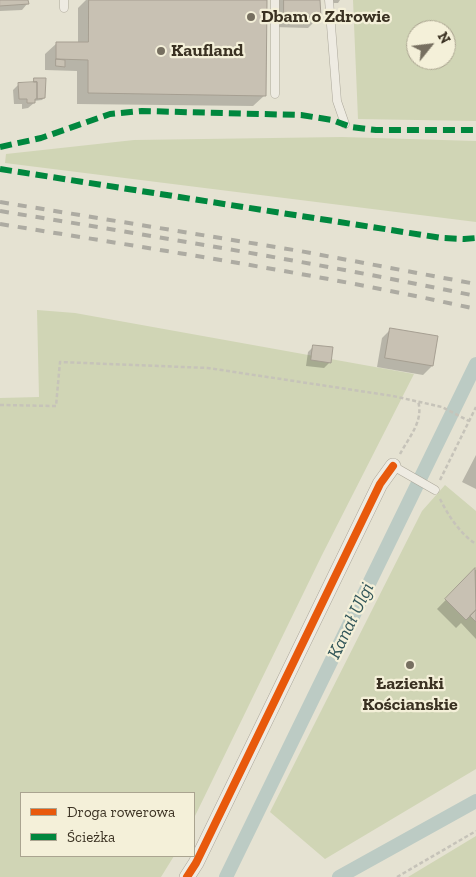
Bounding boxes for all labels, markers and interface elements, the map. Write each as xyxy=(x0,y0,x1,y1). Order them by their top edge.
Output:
place label: Dbam o Zdrowie xyxy=(261,6,390,28)
marker: Dbam o Zdrowie xyxy=(245,11,257,23)
north arrow xyxy=(406,20,456,70)
text: N xyxy=(434,29,454,47)
place label: Kaufland xyxy=(171,40,244,62)
marker: Kaufland xyxy=(155,45,167,57)
water label: Kanał Ulgi xyxy=(323,579,379,663)
marker: Łazienki Kościanskie xyxy=(404,659,416,671)
place label: Łazienki Kościanskie xyxy=(362,673,458,716)
legend xyxy=(20,792,195,857)
text: Droga rowerowa xyxy=(67,803,175,821)
text: Ścieżka xyxy=(67,828,115,846)

